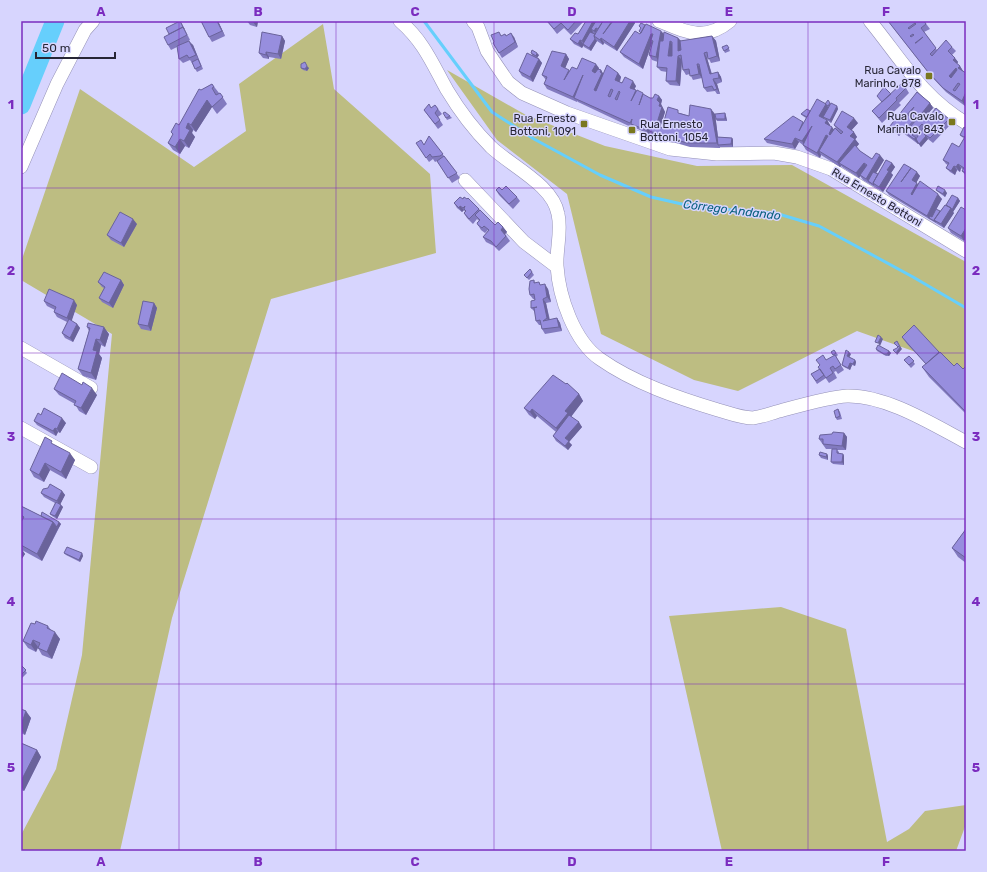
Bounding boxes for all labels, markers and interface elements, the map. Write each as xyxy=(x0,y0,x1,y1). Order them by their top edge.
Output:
text: A xyxy=(96,4,106,19)
text: B xyxy=(253,4,263,19)
text: C xyxy=(410,4,420,19)
text: D xyxy=(567,4,577,19)
text: E xyxy=(725,4,733,19)
text: F xyxy=(882,4,890,19)
scale bar xyxy=(36,34,115,60)
text: 50 m xyxy=(42,41,70,55)
place label: Rua Cavalo Marinho, 878 xyxy=(855,64,921,90)
marker: Rua Cavalo Marinho, 878 xyxy=(924,71,934,81)
text: 1 xyxy=(8,97,14,112)
text: 1 xyxy=(973,97,979,112)
place label: Rua Cavalo Marinho, 843 xyxy=(877,110,944,136)
place label: Rua Ernesto Bottoni, 1091 xyxy=(510,112,576,138)
marker: Rua Cavalo Marinho, 843 xyxy=(947,117,957,127)
place label: Rua Ernesto Bottoni, 1054 xyxy=(640,118,709,144)
marker: Rua Ernesto Bottoni, 1091 xyxy=(579,119,589,129)
marker: Rua Ernesto Bottoni, 1054 xyxy=(627,125,637,135)
street label: Rua Ernesto Bottoni xyxy=(829,165,924,230)
water label: Córrego Andando xyxy=(682,197,782,223)
text: 2 xyxy=(7,263,15,278)
text: 2 xyxy=(972,263,980,278)
text: 3 xyxy=(7,429,16,444)
text: 3 xyxy=(972,429,981,444)
text: 4 xyxy=(7,594,16,609)
text: 4 xyxy=(972,594,981,609)
text: 5 xyxy=(7,760,15,775)
text: 5 xyxy=(972,760,980,775)
text: A xyxy=(96,854,106,869)
text: B xyxy=(253,854,263,869)
text: C xyxy=(410,854,420,869)
text: D xyxy=(567,854,577,869)
text: E xyxy=(725,854,733,869)
text: F xyxy=(882,854,890,869)

